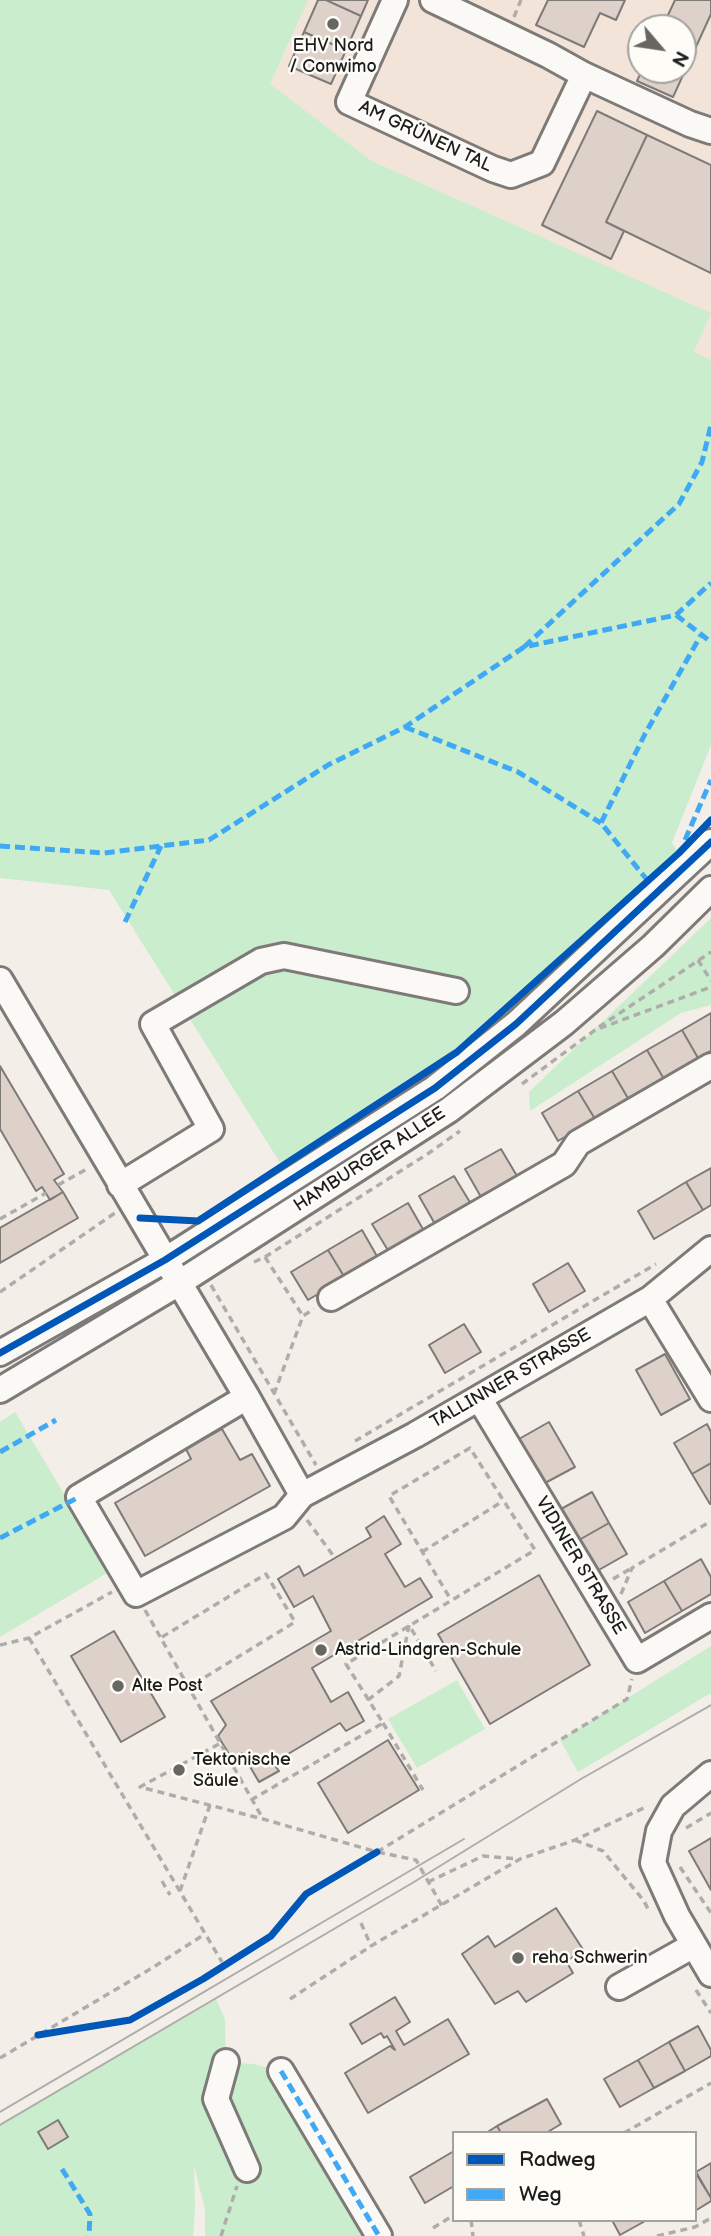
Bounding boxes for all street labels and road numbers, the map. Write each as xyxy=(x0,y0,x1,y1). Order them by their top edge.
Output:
street label: AM GRÜNEN TAL xyxy=(355,97,495,177)
street label: HAMBURGER ALLEE xyxy=(290,1103,450,1217)
street label: TALLINNER STRASSE xyxy=(427,1324,595,1434)
street label: VIDINER STRASSE xyxy=(530,1493,630,1639)

